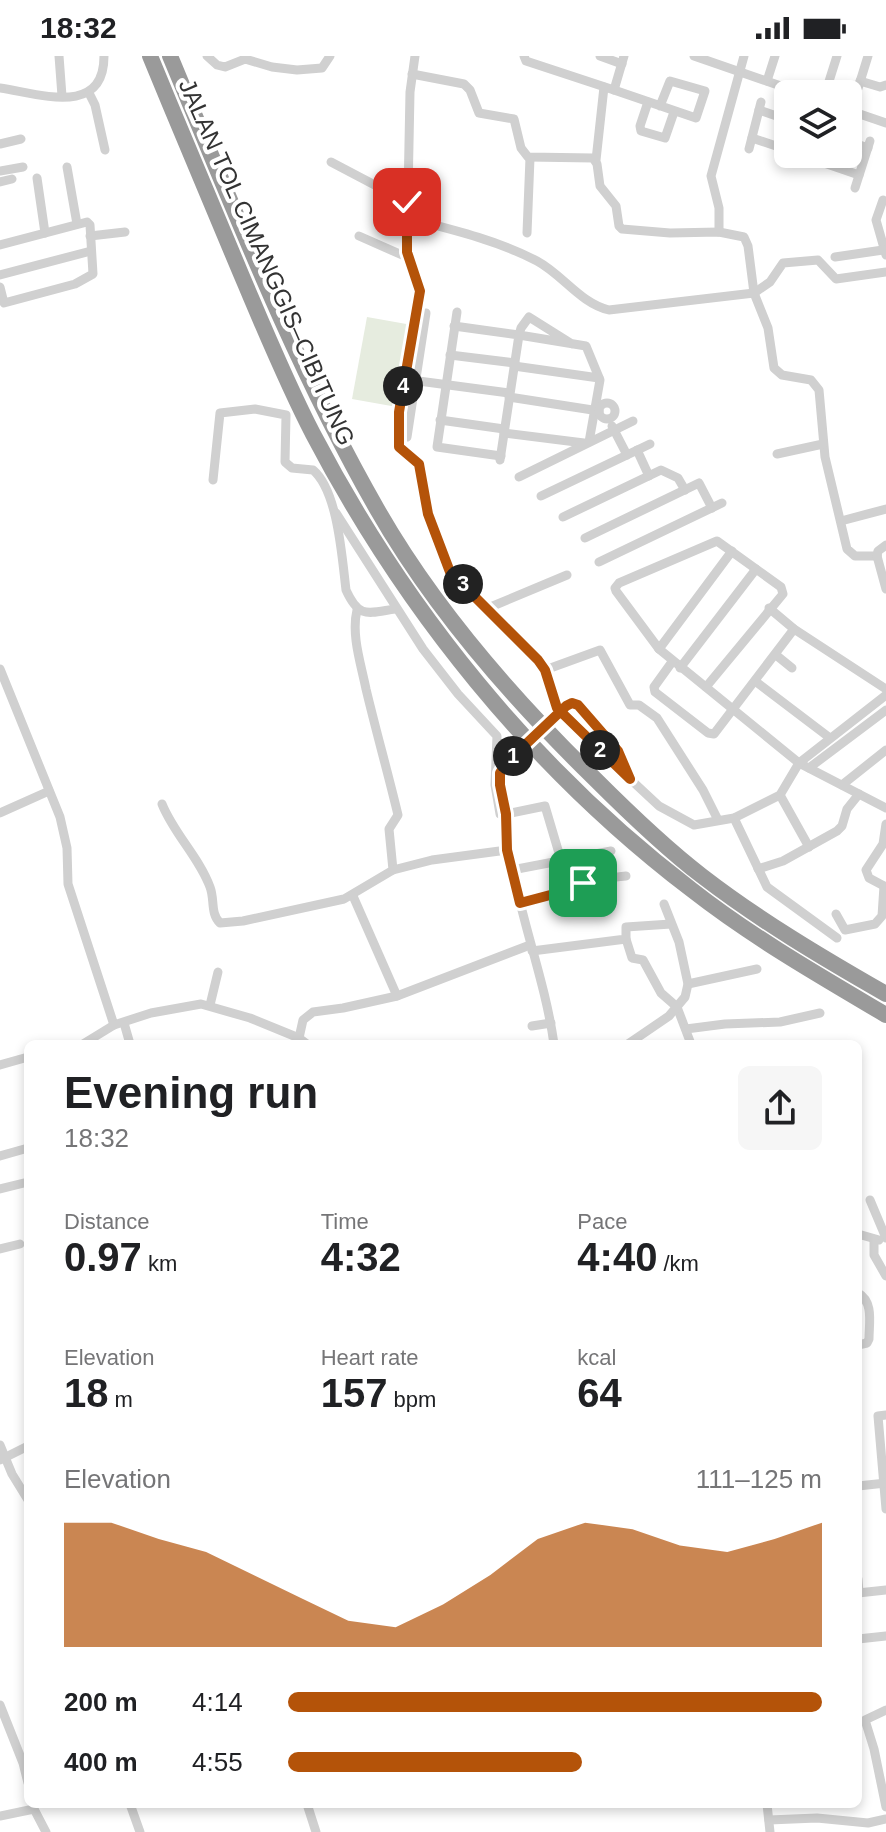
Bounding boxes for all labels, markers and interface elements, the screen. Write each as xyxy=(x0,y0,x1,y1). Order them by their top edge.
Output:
text: 18:32 xyxy=(40,11,117,44)
street label: JALAN TOL CIMANGGIS–CIBITUNG xyxy=(174,75,360,449)
map controls xyxy=(774,80,862,168)
button: layers xyxy=(774,80,862,168)
pin xyxy=(373,168,441,236)
icon: check xyxy=(385,180,429,224)
pin: 4 xyxy=(383,366,423,406)
text: 4 xyxy=(397,373,409,398)
pin: 3 xyxy=(443,564,483,604)
text: 3 xyxy=(457,571,469,596)
pin: 2 xyxy=(580,730,620,770)
pin: 1 xyxy=(493,736,533,776)
text: 2 xyxy=(594,737,606,762)
text: 1 xyxy=(507,743,519,768)
pin xyxy=(549,849,617,917)
icon: arrive xyxy=(561,861,605,905)
button: share xyxy=(738,1066,822,1150)
text: Evening run xyxy=(64,1068,318,1117)
text: 18:32 xyxy=(64,1123,129,1153)
text: Distance xyxy=(64,1209,150,1234)
text: Time xyxy=(321,1209,369,1234)
text: Pace xyxy=(577,1209,627,1234)
text: 0.97 xyxy=(64,1235,142,1279)
text: 4:32 xyxy=(321,1235,401,1279)
text: 4:40 xyxy=(577,1235,657,1279)
text: km xyxy=(142,1251,177,1276)
text: /km xyxy=(657,1251,699,1276)
text: Elevation xyxy=(64,1345,155,1370)
text: Heart rate xyxy=(321,1345,418,1370)
text: kcal xyxy=(577,1345,616,1370)
text: 18 xyxy=(64,1371,109,1415)
text: 157 xyxy=(321,1371,387,1415)
text: 64 xyxy=(577,1371,622,1415)
text: m xyxy=(109,1387,133,1412)
text: bpm xyxy=(387,1387,436,1412)
text: Elevation xyxy=(64,1464,171,1494)
text: 111–125 m xyxy=(696,1464,822,1494)
text: 200 m xyxy=(64,1687,138,1717)
text: 4:14 xyxy=(192,1687,243,1717)
text: 400 m xyxy=(64,1747,138,1777)
text: 4:55 xyxy=(192,1747,243,1777)

